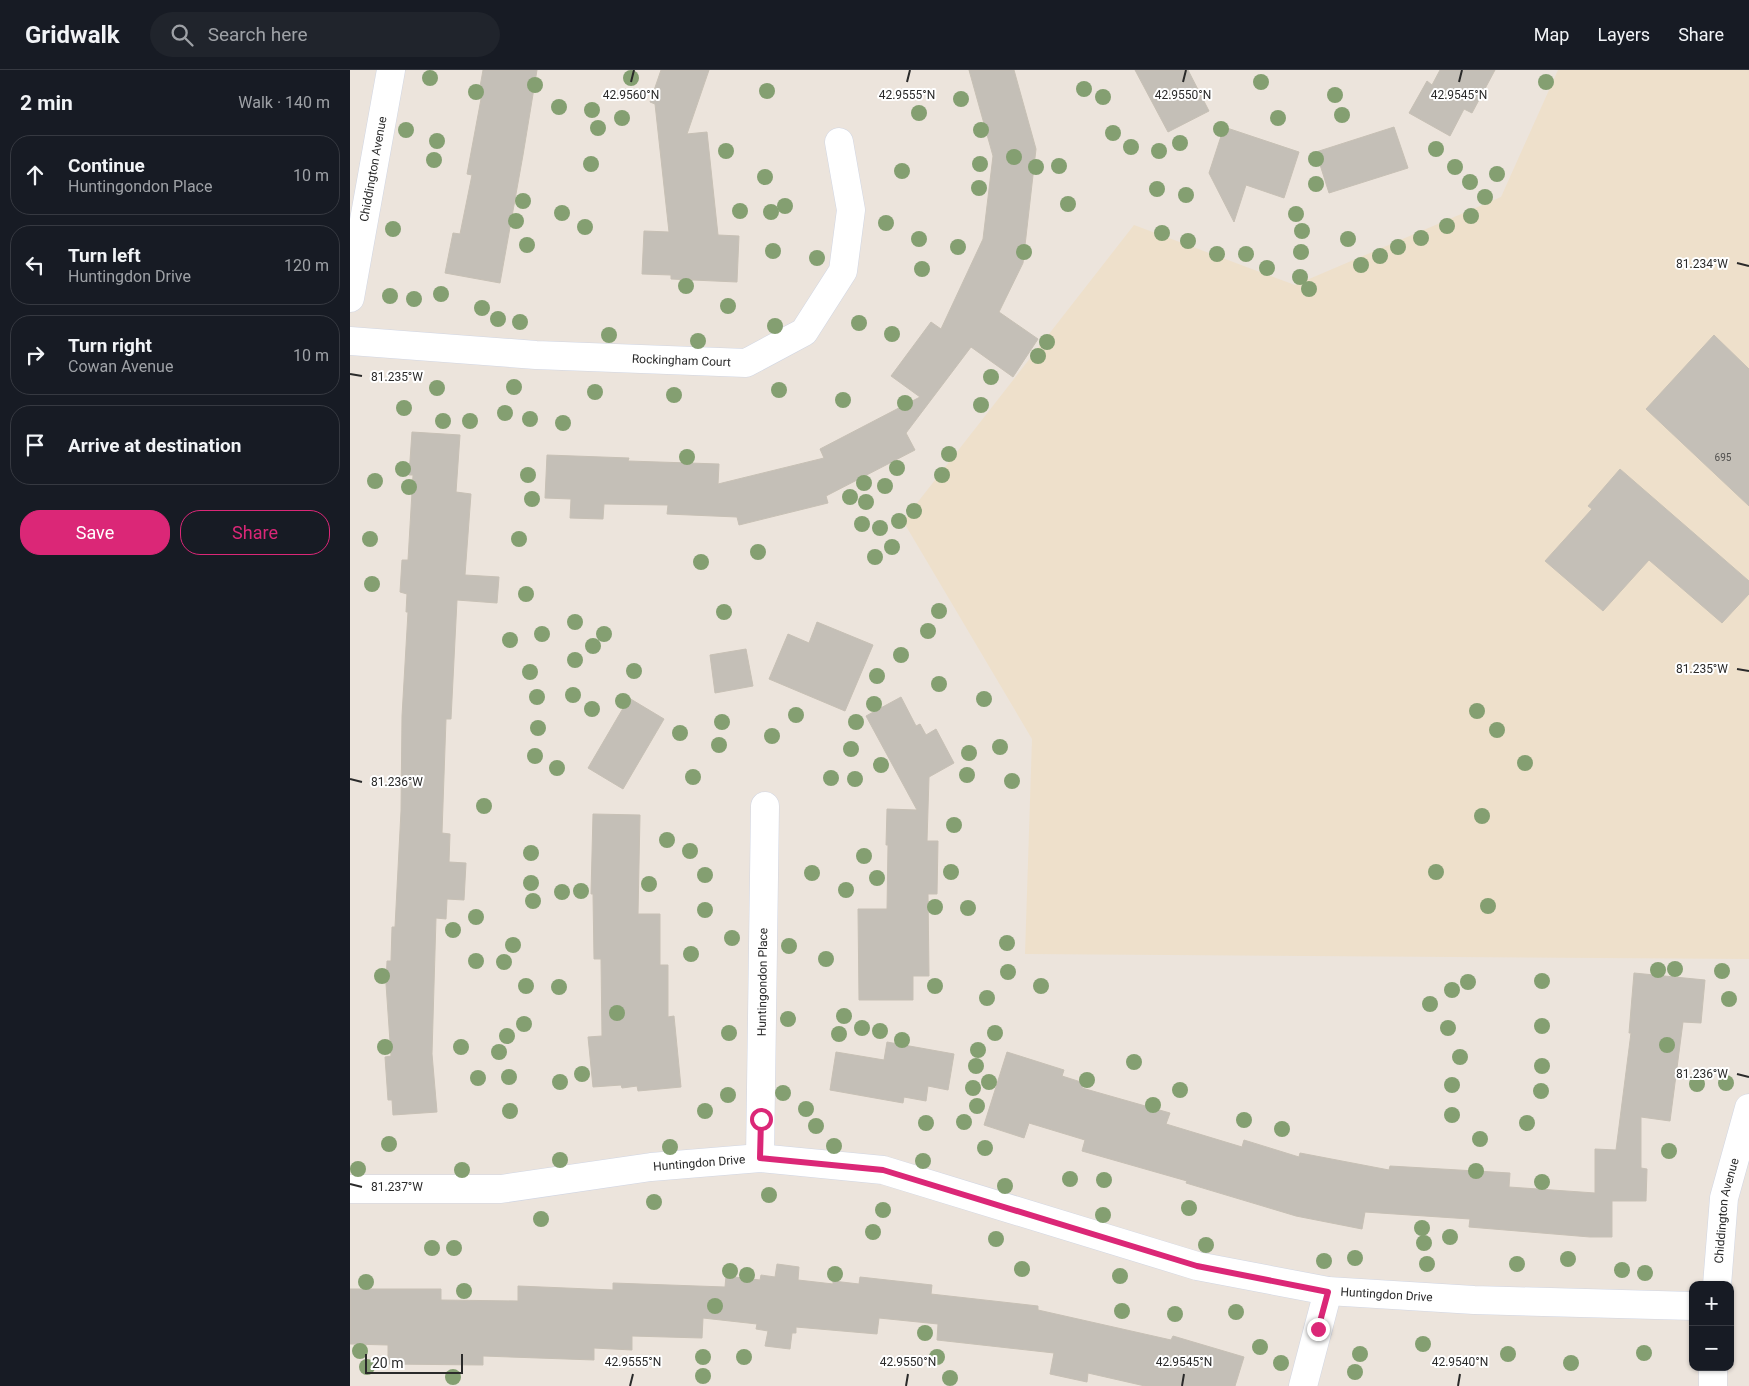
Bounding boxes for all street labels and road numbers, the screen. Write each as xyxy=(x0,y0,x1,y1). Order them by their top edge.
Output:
street label: Chiddington Avenue xyxy=(357,115,390,223)
street label: Rockingham Court xyxy=(632,352,731,369)
street label: Huntingondon Place xyxy=(755,928,770,1036)
street label: Huntingdon Drive xyxy=(653,1152,746,1174)
street label: Chiddington Avenue xyxy=(1712,1157,1742,1264)
street label: Huntingdon Drive xyxy=(1340,1285,1433,1304)

